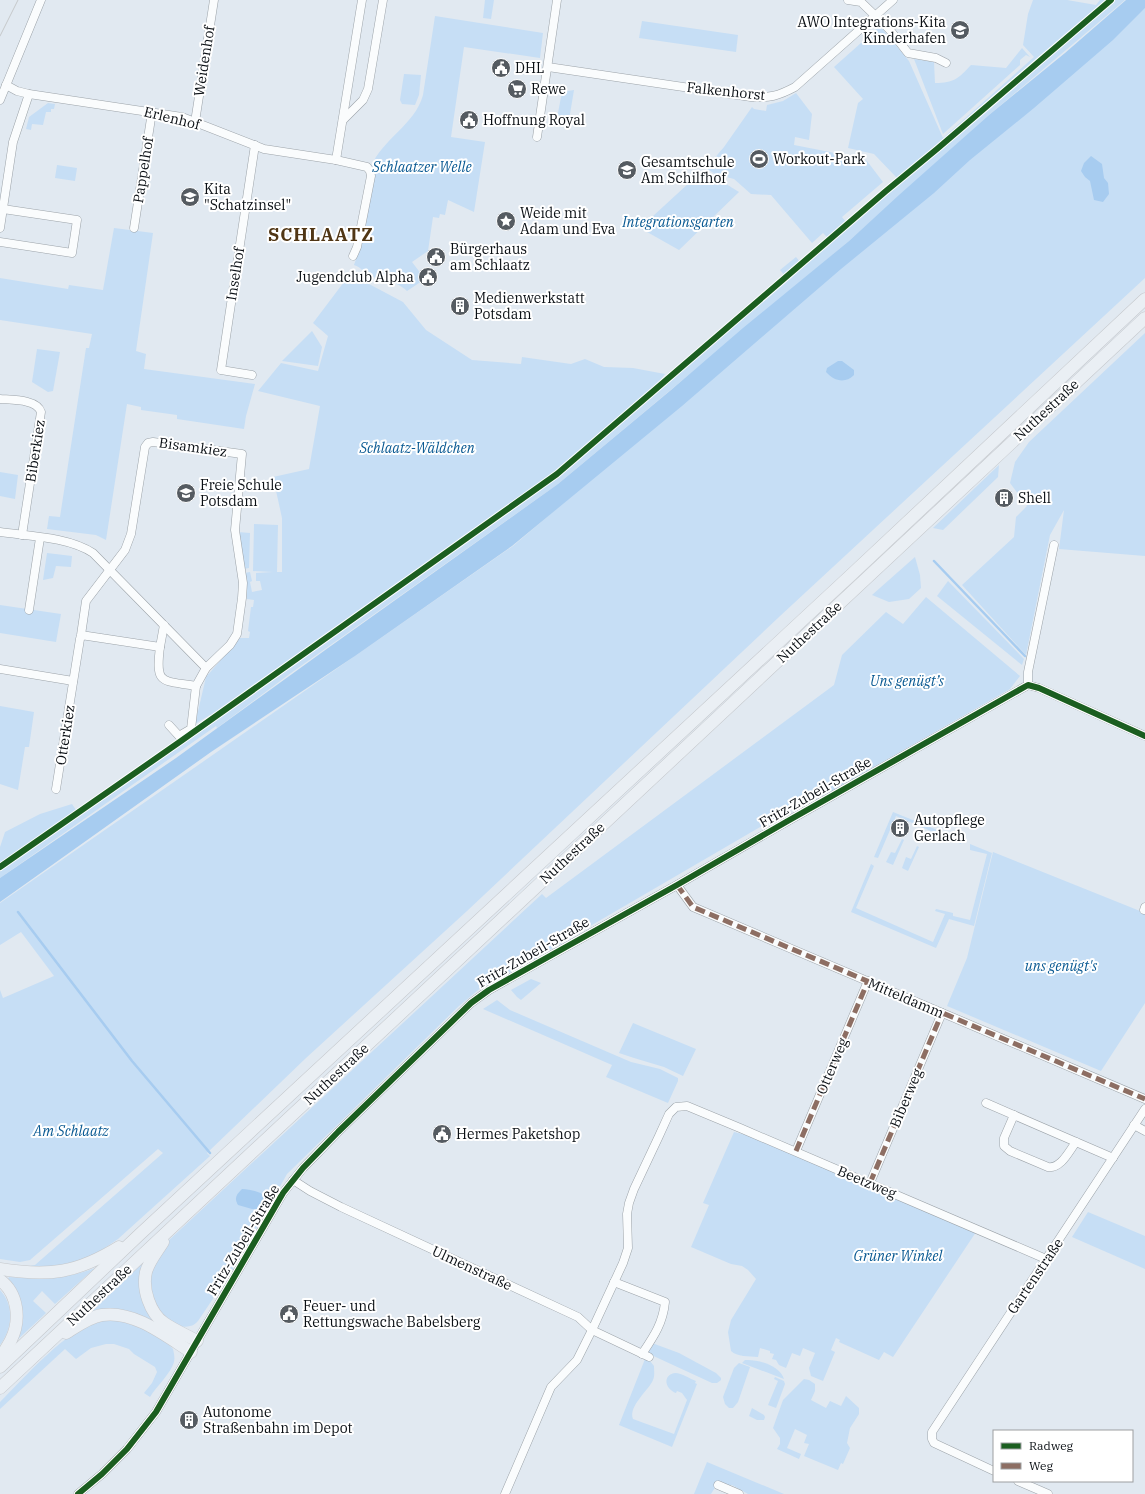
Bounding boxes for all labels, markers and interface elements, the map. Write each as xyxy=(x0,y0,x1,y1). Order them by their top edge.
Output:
place label: AWO Integrations-Kita Kinderhafen xyxy=(797,13,946,47)
school or university icon: AWO Integrations-Kita Kinderhafen xyxy=(949,19,971,41)
street label: Weidenhof xyxy=(190,23,219,98)
public building icon: DHL xyxy=(490,57,512,79)
place label: DHL xyxy=(515,59,544,77)
supermarket icon: Rewe xyxy=(506,78,528,100)
street label: Falkenhorst xyxy=(686,78,766,104)
place label: Rewe xyxy=(531,80,566,98)
street label: Erlenhof xyxy=(142,102,203,134)
public building icon: Hoffnung Royal xyxy=(458,109,480,131)
place label: Hoffnung Royal xyxy=(483,111,585,129)
street label: Pappelhof xyxy=(129,135,157,204)
sports icon: Workout-Park xyxy=(748,148,770,170)
place label: Workout-Park xyxy=(773,150,866,168)
place label: Gesamtschule Am Schilfhof xyxy=(641,153,735,187)
park label: Schlaatzer Welle xyxy=(371,158,472,176)
school or university icon: Gesamtschule Am Schilfhof xyxy=(616,159,638,181)
place label: Kita "Schatzinsel" xyxy=(204,180,291,214)
school or university icon: Kita "Schatzinsel" xyxy=(179,186,201,208)
place label: Weide mit Adam und Eva xyxy=(520,204,616,238)
place icon: Weide mit Adam und Eva xyxy=(495,210,517,232)
park label: Integrationsgarten xyxy=(621,213,734,231)
district label: SCHLAATZ xyxy=(268,223,374,246)
place label: Bürgerhaus am Schlaatz xyxy=(450,240,530,274)
street label: Inselhof xyxy=(222,245,248,302)
public building icon: Bürgerhaus am Schlaatz xyxy=(425,246,447,268)
public building icon: Jugendclub Alpha xyxy=(417,266,439,288)
place label: Jugendclub Alpha xyxy=(296,268,414,286)
place label: Medienwerkstatt Potsdam xyxy=(474,289,585,323)
building icon: Medienwerkstatt Potsdam xyxy=(449,295,471,317)
street label: Nuthestraße xyxy=(1010,375,1082,445)
street label: Biberkiez xyxy=(21,418,49,484)
street label: Bisamkiez xyxy=(158,433,228,461)
park label: Schlaatz-Wäldchen xyxy=(358,439,475,457)
place label: Freie Schule Potsdam xyxy=(200,476,282,510)
school or university icon: Freie Schule Potsdam xyxy=(175,482,197,504)
building icon: Shell xyxy=(993,487,1015,509)
place label: Shell xyxy=(1018,489,1051,507)
street label: Nuthestraße xyxy=(773,597,845,667)
park label: Uns genügt’s xyxy=(870,672,945,690)
street label: Otterkiez xyxy=(51,704,79,766)
street label: Fritz-Zubeil-Straße xyxy=(756,753,874,831)
place label: Autopflege Gerlach xyxy=(914,811,985,845)
building icon: Autopflege Gerlach xyxy=(889,817,911,839)
street label: Nuthestraße xyxy=(536,818,608,888)
street label: Fritz-Zubeil-Straße xyxy=(474,913,592,991)
park label: uns genügt's xyxy=(1025,957,1098,975)
street label: Mitteldamm xyxy=(865,974,947,1022)
street label: Otterweg xyxy=(812,1035,852,1097)
street label: Nuthestraße xyxy=(300,1039,372,1109)
street label: Biberweg xyxy=(886,1065,927,1130)
park label: Am Schlaatz xyxy=(32,1122,109,1140)
public building icon: Hermes Paketshop xyxy=(431,1123,453,1145)
place label: Hermes Paketshop xyxy=(456,1125,580,1143)
street label: Beetzweg xyxy=(835,1162,900,1203)
street label: Fritz-Zubeil-Straße xyxy=(203,1181,283,1299)
street label: Gartenstraße xyxy=(1003,1235,1067,1317)
street label: Ulmenstraße xyxy=(429,1242,515,1294)
park label: Grüner Winkel xyxy=(853,1247,944,1265)
street label: Nuthestraße xyxy=(63,1260,135,1330)
place label: Feuer- und Rettungswache Babelsberg xyxy=(303,1297,481,1331)
public building icon: Feuer- und Rettungswache Babelsberg xyxy=(278,1303,300,1325)
place label: Autonome Straßenbahn im Depot xyxy=(203,1403,353,1437)
building icon: Autonome Straßenbahn im Depot xyxy=(178,1409,200,1431)
legend xyxy=(993,1430,1133,1482)
text: Radweg xyxy=(1029,1438,1074,1453)
text: Weg xyxy=(1029,1458,1054,1473)

